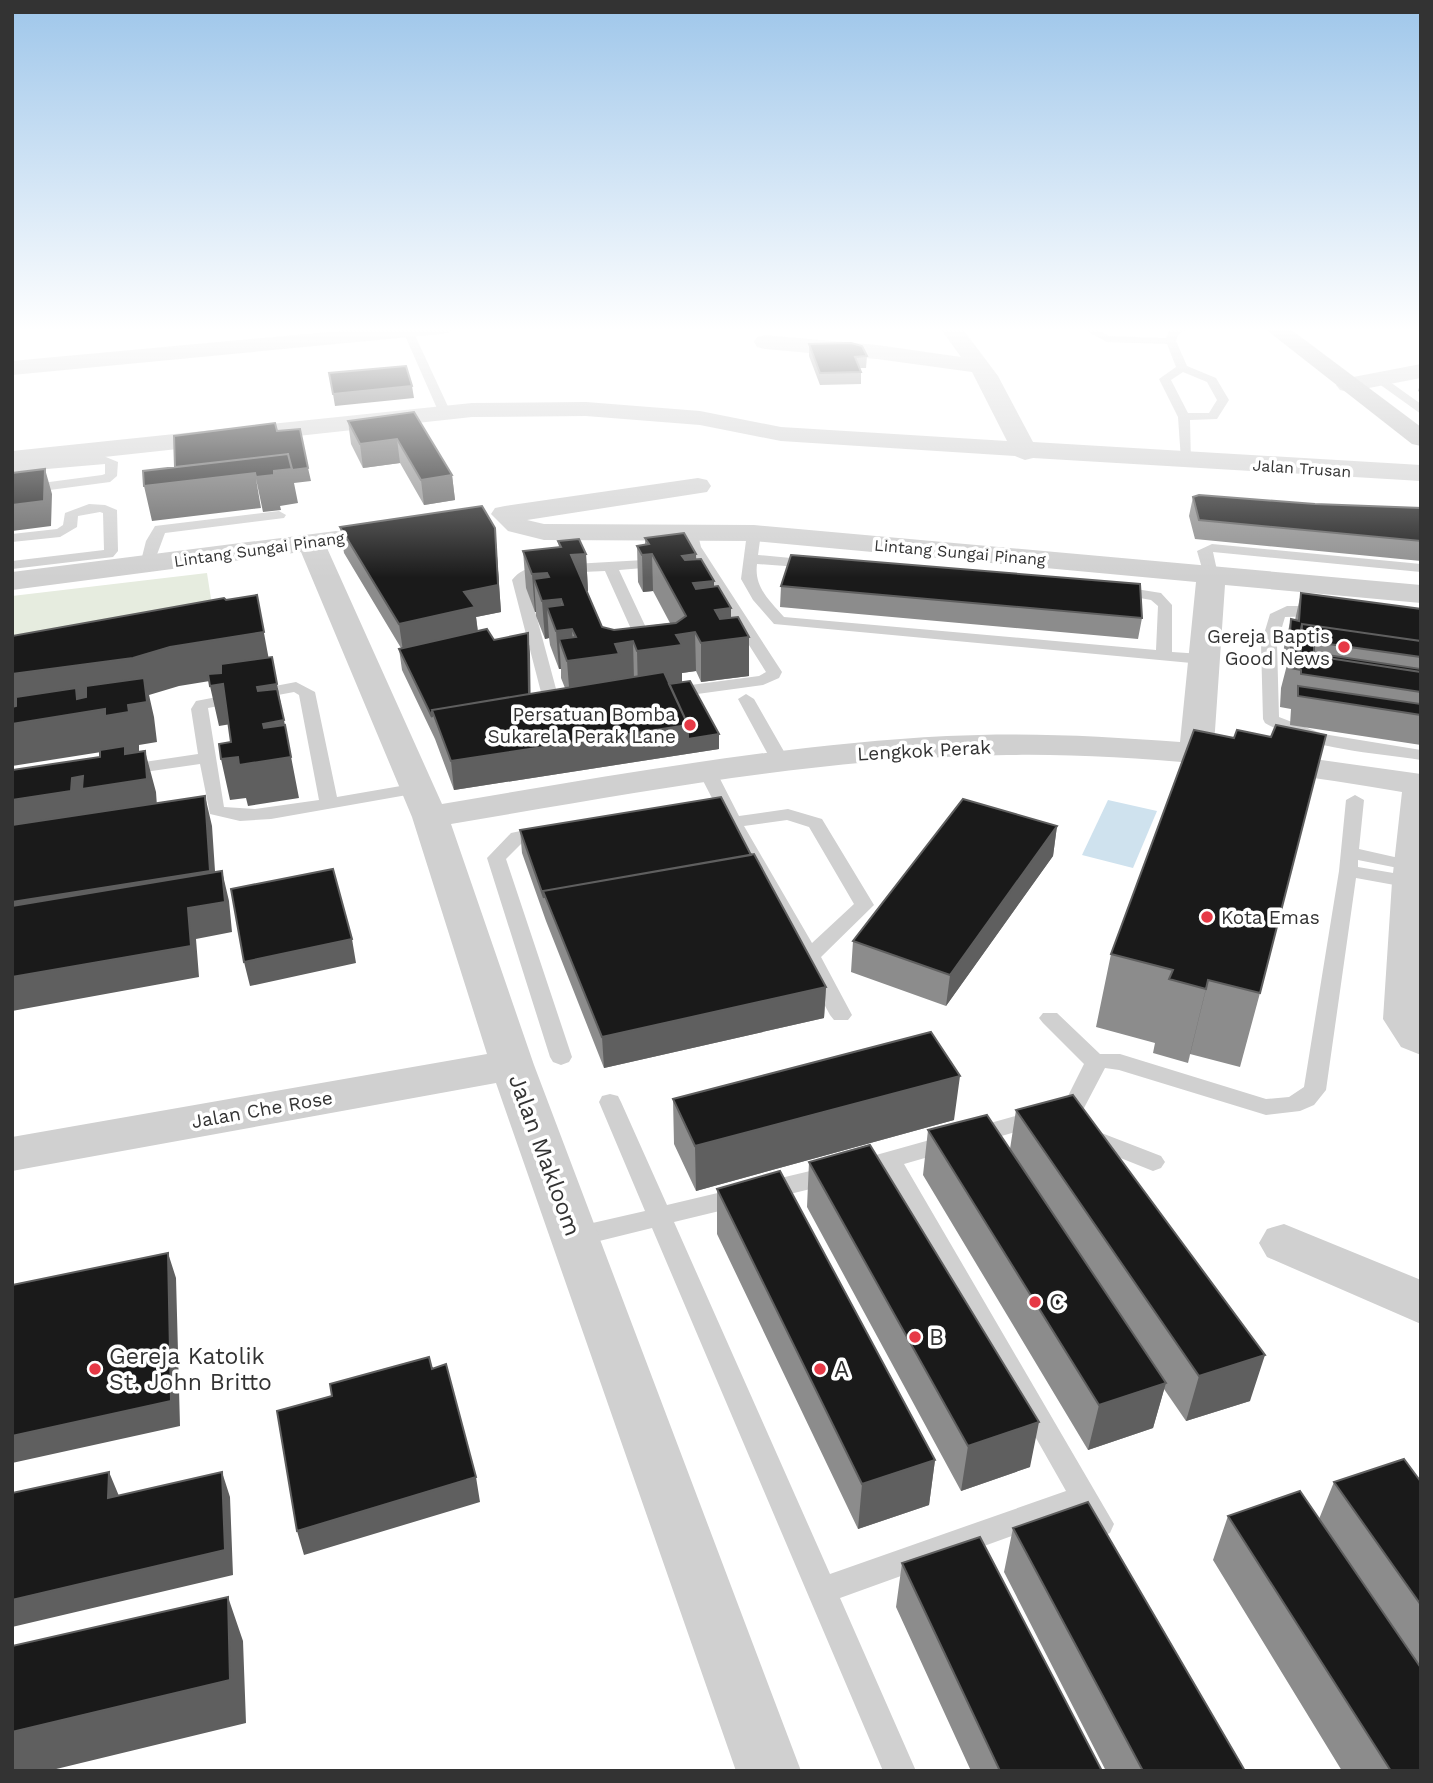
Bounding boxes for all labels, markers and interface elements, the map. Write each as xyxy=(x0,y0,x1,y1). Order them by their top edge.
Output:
street label: Jalan Trusan xyxy=(1252,456,1352,481)
street label: Lintang Sungai Pinang xyxy=(173,528,346,571)
street label: Lintang Sungai Pinang xyxy=(874,536,1047,569)
place label: Gereja Baptis Good News xyxy=(1207,625,1330,670)
marker: Gereja Baptis Good News xyxy=(1336,639,1352,655)
place label: Persatuan Bomba Sukarela Perak Lane xyxy=(488,703,676,748)
marker: Persatuan Bomba Sukarela Perak Lane xyxy=(682,717,698,733)
street label: Lengkok Perak xyxy=(857,735,992,765)
place label: Kota Emas xyxy=(1221,906,1320,929)
marker: Kota Emas xyxy=(1199,909,1215,925)
street label: Jalan Makloom xyxy=(503,1071,586,1240)
street label: Jalan Che Rose xyxy=(190,1086,334,1133)
place label: C xyxy=(1049,1289,1065,1316)
marker: C xyxy=(1027,1294,1043,1310)
place label: B xyxy=(929,1324,944,1351)
marker: B xyxy=(907,1329,923,1345)
place label: Gereja Katolik St. John Britto xyxy=(109,1343,272,1396)
place label: A xyxy=(834,1356,849,1383)
marker: Gereja Katolik St. John Britto xyxy=(87,1361,103,1377)
marker: A xyxy=(812,1361,828,1377)

